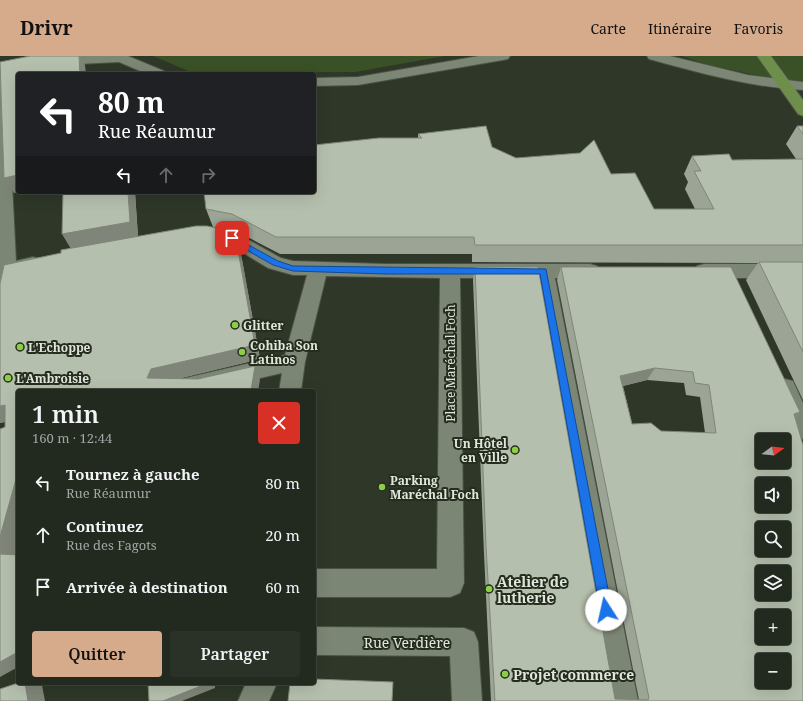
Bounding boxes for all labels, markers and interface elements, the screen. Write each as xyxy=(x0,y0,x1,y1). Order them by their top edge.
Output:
text: Drivr xyxy=(20,15,73,41)
text: Carte xyxy=(591,19,626,38)
text: Itinéraire xyxy=(648,19,712,38)
text: Favoris xyxy=(734,19,783,38)
text: 80 m xyxy=(98,83,165,121)
icon: left xyxy=(32,88,84,140)
text: Rue Réaumur xyxy=(98,119,215,143)
icon: left xyxy=(113,164,135,186)
icon: ahead xyxy=(155,164,177,186)
icon: right xyxy=(197,164,219,186)
pin xyxy=(215,221,249,255)
icon: arrive xyxy=(221,227,243,249)
street label: Place Maréchal Foch xyxy=(442,304,459,422)
place label: Glitter xyxy=(243,317,284,334)
marker: Glitter xyxy=(230,320,240,330)
place label: Cohiba Son Latinos xyxy=(250,337,318,368)
place label: L'Echoppe xyxy=(28,339,91,356)
marker: L'Echoppe xyxy=(15,342,25,352)
marker: Cohiba Son Latinos xyxy=(237,347,247,357)
place label: L'Ambroisie xyxy=(16,370,89,387)
marker: L'Ambroisie xyxy=(3,373,13,383)
text: 1 min xyxy=(32,397,99,430)
button: close xyxy=(258,402,300,444)
text: 160 m · 12:44 xyxy=(32,429,112,447)
north arrow xyxy=(755,433,791,469)
map controls xyxy=(755,433,791,689)
place label: Un Hôtel en Ville xyxy=(454,435,508,466)
marker: Un Hôtel en Ville xyxy=(510,445,520,455)
text: Tournez à gauche xyxy=(66,464,200,484)
icon: left xyxy=(32,472,54,494)
place label: Parking Maréchal Foch xyxy=(390,472,479,503)
text: 80 m xyxy=(265,473,300,493)
button: sound xyxy=(755,477,791,513)
marker: Parking Maréchal Foch xyxy=(377,482,387,492)
text: Rue Réaumur xyxy=(66,484,151,502)
text: Continuez xyxy=(66,516,143,536)
button: search xyxy=(755,521,791,557)
icon: ahead xyxy=(32,524,54,546)
text: 20 m xyxy=(265,525,300,545)
text: Rue des Fagots xyxy=(66,536,157,554)
button: layers xyxy=(755,565,791,601)
place label: Atelier de lutherie xyxy=(497,572,567,607)
icon: arrive xyxy=(32,576,54,598)
text: Arrivée à destination xyxy=(66,577,228,597)
text: 60 m xyxy=(265,577,300,597)
marker: Atelier de lutherie xyxy=(484,584,494,594)
position arrow xyxy=(585,589,627,631)
button: + xyxy=(755,609,791,645)
button: Quitter xyxy=(32,631,162,677)
button: Partager xyxy=(170,631,300,677)
street label: Rue Verdière xyxy=(364,633,450,652)
button: − xyxy=(755,653,791,689)
place label: Projet commerce xyxy=(513,665,634,684)
marker: Projet commerce xyxy=(500,669,510,679)

